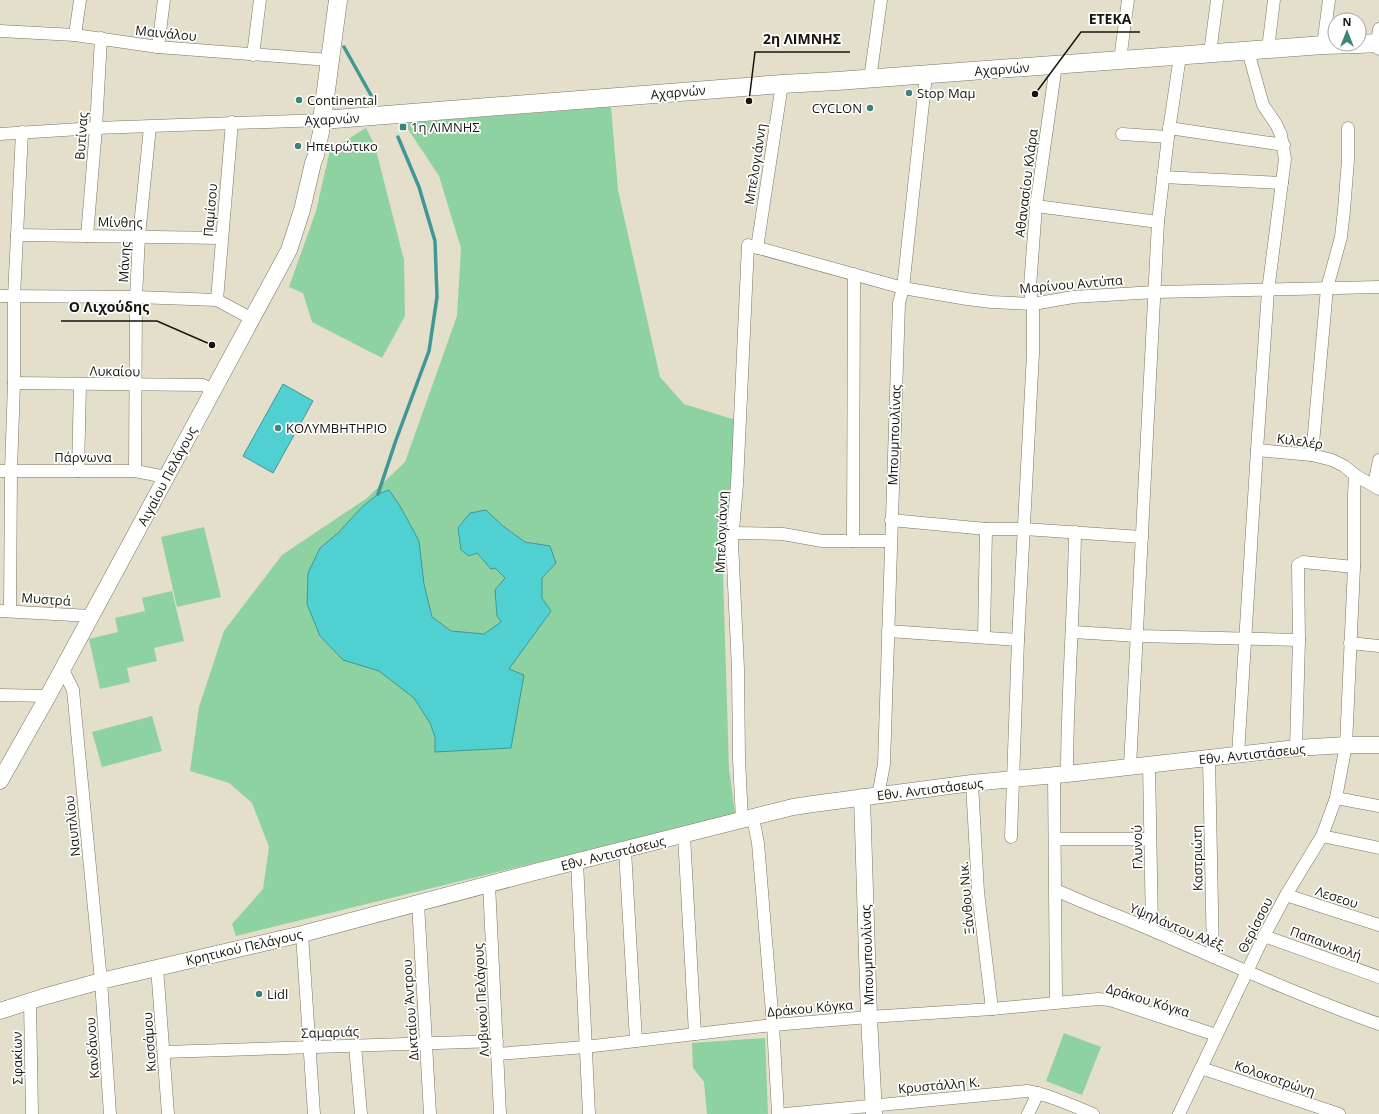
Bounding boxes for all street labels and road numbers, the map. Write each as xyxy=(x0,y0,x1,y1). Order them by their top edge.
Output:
street label: Μαινάλου xyxy=(134,21,198,45)
street label: Αχαρνών xyxy=(974,58,1030,80)
street label: Αχαρνών xyxy=(650,81,706,103)
street label: Αχαρνών xyxy=(304,109,360,129)
street label: Βυτίνας xyxy=(70,111,92,161)
street label: Μπελογιάννη xyxy=(740,122,770,206)
street label: Αθανασίου Κλάρα xyxy=(1010,128,1042,238)
street label: Παμίσου xyxy=(199,182,221,237)
street label: Μίνθης xyxy=(97,213,143,231)
street label: Μάνης xyxy=(114,241,134,283)
street label: Μαρίνου Αντύπα xyxy=(1019,271,1124,297)
street label: Λυκαίου xyxy=(89,362,141,380)
street label: Μπουμπουλίνας xyxy=(883,384,905,486)
street label: Αιγαίου Πελάγους xyxy=(133,423,201,529)
street label: Κιλελέρ xyxy=(1276,429,1324,453)
street label: Πάρνωνα xyxy=(54,448,112,466)
street label: Μπελογιάννη xyxy=(711,491,731,573)
street label: Μυστρά xyxy=(21,588,71,610)
street label: Εθν. Αντιστάσεως xyxy=(1198,739,1306,769)
street label: Εθν. Αντιστάσεως xyxy=(876,774,984,804)
street label: Ναυπλίου xyxy=(60,795,84,857)
street label: Γλυνού xyxy=(1128,825,1146,869)
street label: Καστριώτη xyxy=(1187,825,1207,891)
street label: Εθν. Αντιστάσεως xyxy=(559,831,667,875)
street label: Ξάνθου Νικ. xyxy=(954,861,978,935)
street label: Λεσεου xyxy=(1313,882,1361,912)
street label: Θερίσσου xyxy=(1233,894,1277,956)
street label: Υψηλάντου Αλέξ. xyxy=(1127,899,1229,955)
street label: Μπουμπουλίνας xyxy=(856,904,878,1006)
street label: Παπανικολή xyxy=(1288,922,1364,964)
street label: Κρητικού Πελάγους xyxy=(184,925,304,969)
street label: Λυβικού Πελάγους xyxy=(469,943,493,1057)
street label: Δικταίου Άντρου xyxy=(397,959,423,1061)
street label: Δράκου Κόγκα xyxy=(1104,979,1192,1021)
street label: Δράκου Κόγκα xyxy=(766,995,854,1021)
street label: Κισσάμου xyxy=(138,1011,160,1073)
street label: Κανδάνου xyxy=(81,1017,103,1079)
street label: Σαμαριάς xyxy=(301,1022,359,1042)
street label: Σφακίων xyxy=(8,1031,26,1085)
street label: Κολοκοτρώνη xyxy=(1232,1056,1318,1100)
street label: Κρυστάλλη Κ. xyxy=(897,1072,981,1098)

